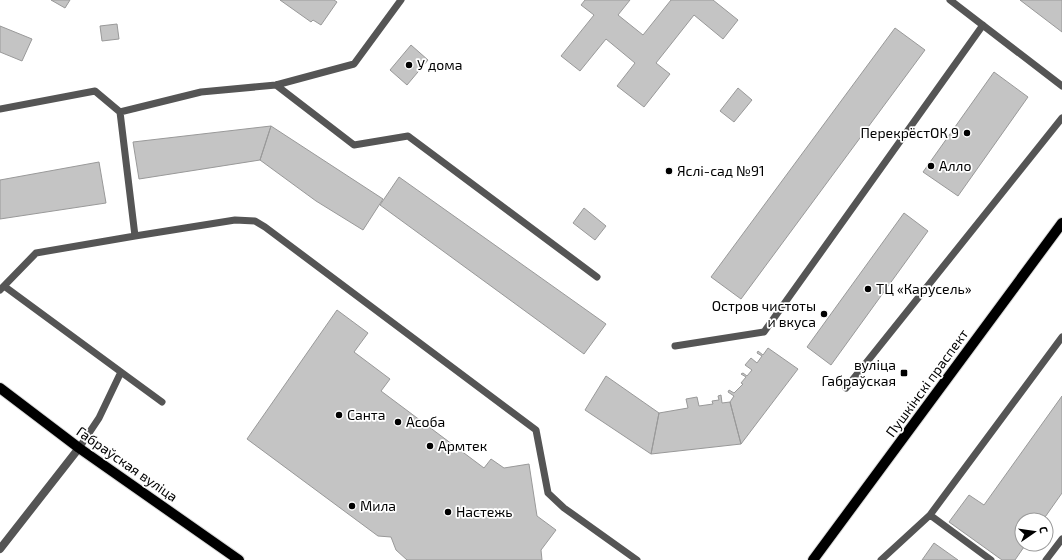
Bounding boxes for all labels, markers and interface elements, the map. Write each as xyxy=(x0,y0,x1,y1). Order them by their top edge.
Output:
place label: У дома xyxy=(417,56,462,73)
marker: У дома xyxy=(404,60,414,70)
place label: ПерекрёстОК 9 xyxy=(860,124,959,141)
marker: ПерекрёстОК 9 xyxy=(962,128,972,138)
place label: Алло xyxy=(939,157,971,174)
marker: Алло xyxy=(926,161,936,171)
place label: Яслі-сад №91 xyxy=(677,162,765,179)
marker: Яслі-сад №91 xyxy=(664,166,674,176)
place label: ТЦ «Карусель» xyxy=(876,280,972,297)
marker: ТЦ «Карусель» xyxy=(863,284,873,294)
place label: Остров чистоты и вкуса xyxy=(712,297,816,330)
marker: Остров чистоты и вкуса xyxy=(819,309,829,319)
street label: Пушкінскі праспект xyxy=(882,325,971,440)
place label: вуліца Габраўская xyxy=(822,356,896,389)
marker: вуліца Габраўская xyxy=(899,368,909,378)
place label: Санта xyxy=(347,406,385,423)
marker: Санта xyxy=(334,410,344,420)
place label: Асоба xyxy=(406,413,445,430)
marker: Асоба xyxy=(393,417,403,427)
street label: Габраўская вуліца xyxy=(73,422,181,505)
place label: Армтек xyxy=(438,437,488,454)
marker: Армтек xyxy=(425,441,435,451)
place label: Мила xyxy=(360,497,396,514)
marker: Мила xyxy=(347,501,357,511)
place label: Настежь xyxy=(456,503,512,520)
marker: Настежь xyxy=(443,507,453,517)
north arrow xyxy=(1014,512,1054,552)
text: С xyxy=(1037,525,1051,535)

